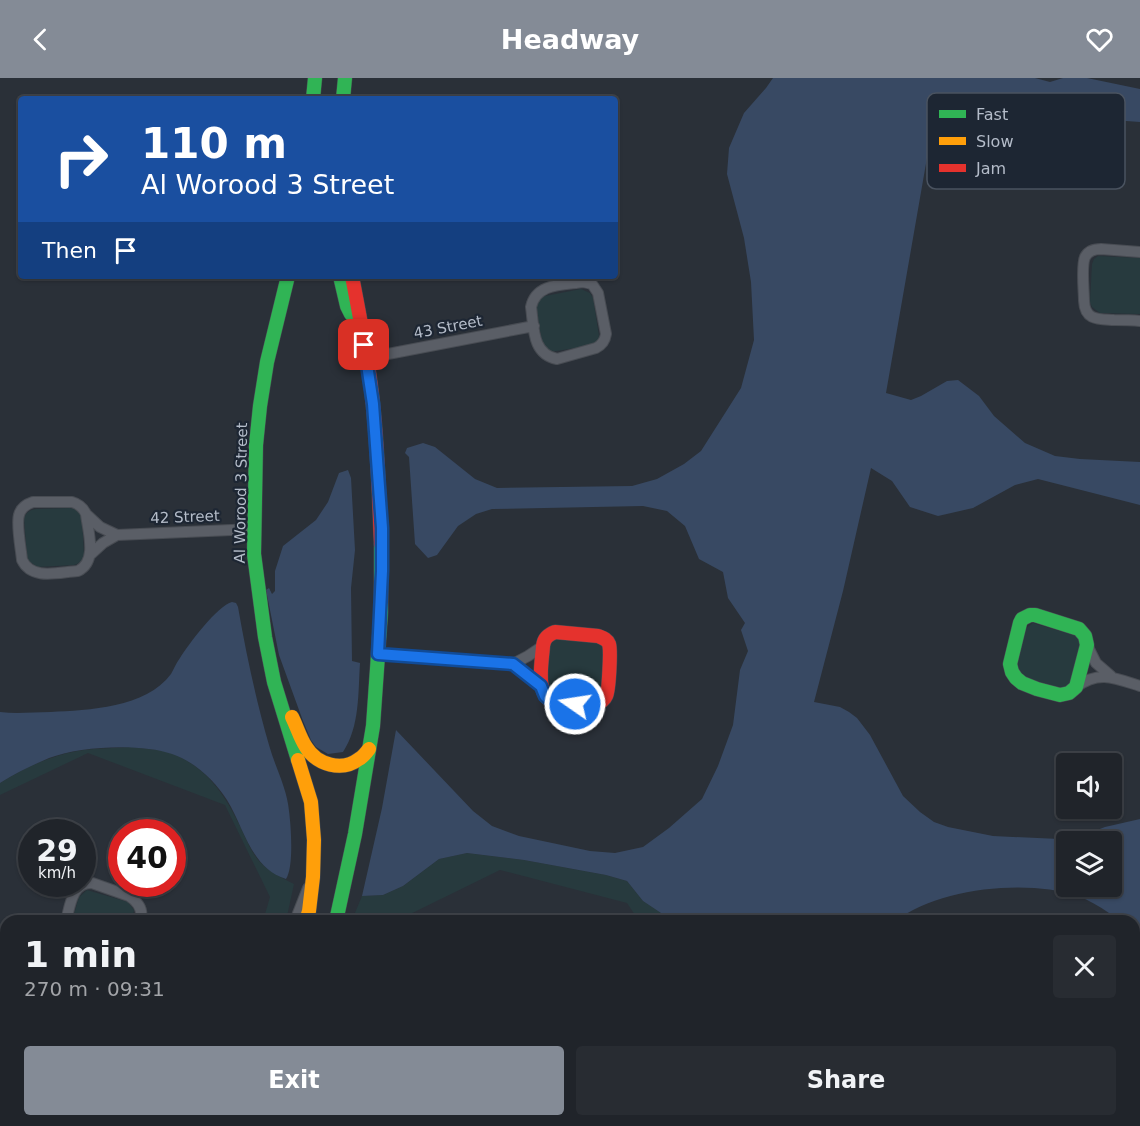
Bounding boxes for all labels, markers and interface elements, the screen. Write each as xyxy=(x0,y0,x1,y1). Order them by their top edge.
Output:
icon: back xyxy=(24,23,57,56)
icon: heart xyxy=(1083,23,1116,56)
text: Headway xyxy=(501,24,639,55)
legend xyxy=(927,93,1125,189)
text: Fast xyxy=(976,105,1008,124)
text: 110 m xyxy=(141,119,287,168)
icon: right xyxy=(42,120,120,198)
text: Slow xyxy=(976,132,1013,151)
text: Jam xyxy=(975,159,1006,178)
text: Al Worood 3 Street xyxy=(141,169,394,200)
icon: arrive xyxy=(109,234,142,267)
text: Then xyxy=(42,238,97,263)
street label: 43 Street xyxy=(412,312,484,342)
pin xyxy=(338,319,389,370)
icon: arrive xyxy=(347,328,380,361)
street label: Al Worood 3 Street xyxy=(231,422,251,563)
street label: 42 Street xyxy=(150,507,220,527)
position arrow xyxy=(543,672,607,736)
map controls xyxy=(1056,753,1122,897)
button: sound xyxy=(1056,753,1122,819)
speed limit sign: 40 xyxy=(108,819,186,897)
button: layers xyxy=(1056,831,1122,897)
text: 29 xyxy=(36,833,78,868)
text: km/h xyxy=(38,864,76,882)
text: 1 min xyxy=(24,934,137,975)
button: close xyxy=(1053,935,1116,998)
text: 270 m · 09:31 xyxy=(24,977,165,1001)
button: Exit xyxy=(24,1046,564,1115)
button: Share xyxy=(576,1046,1116,1115)

